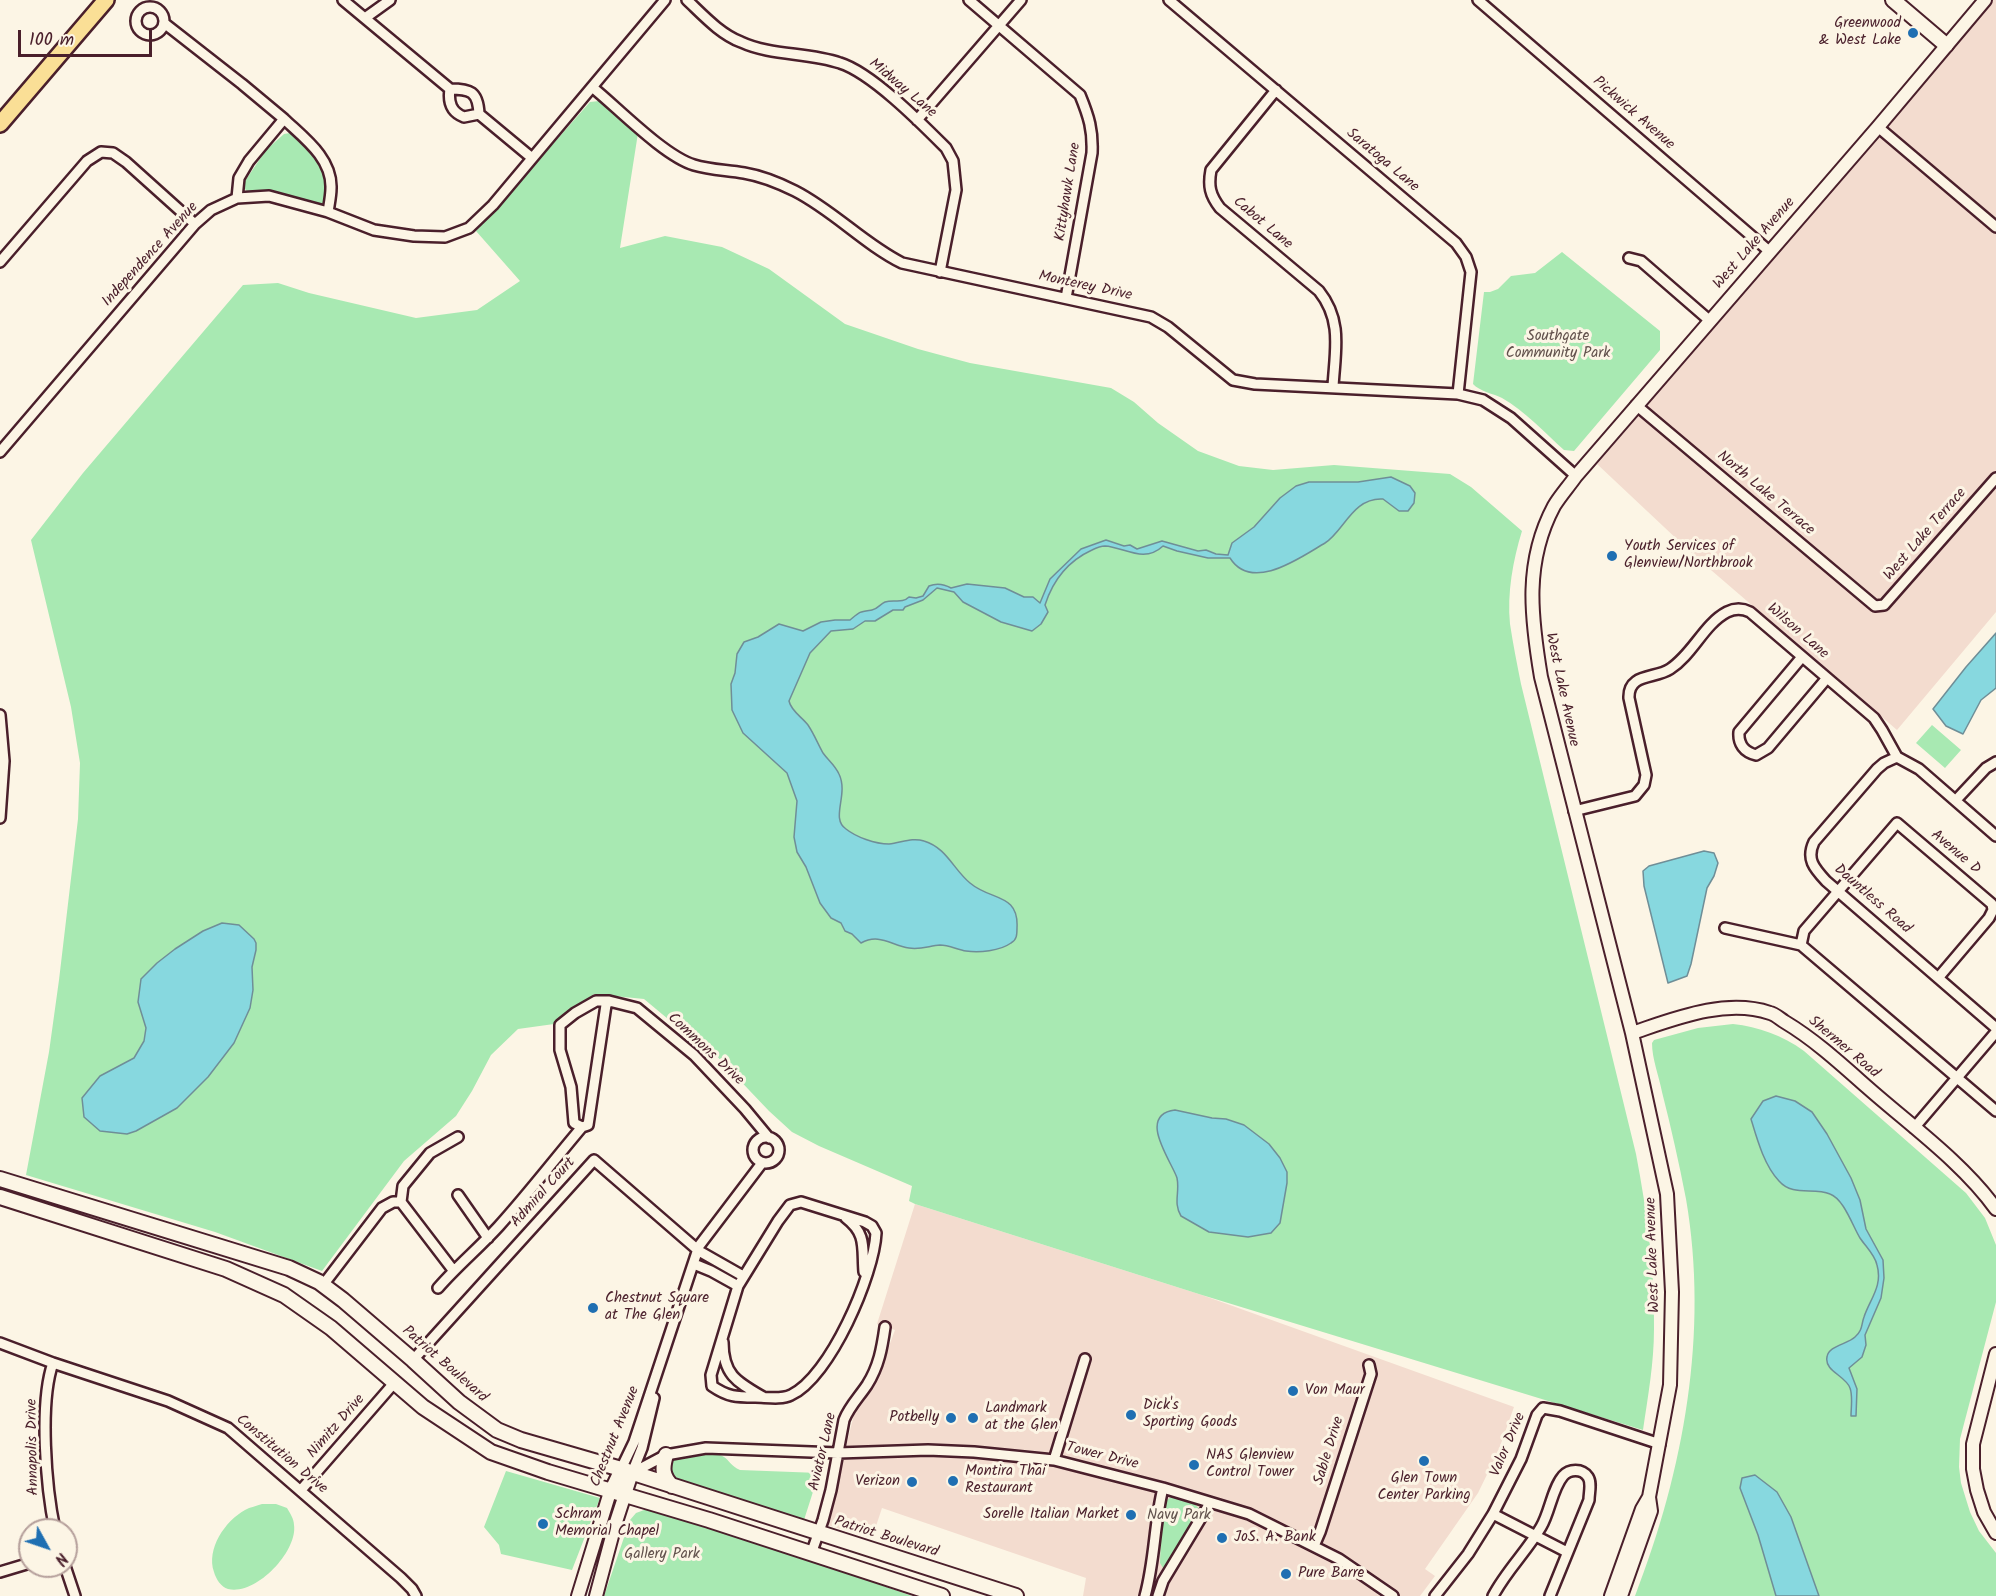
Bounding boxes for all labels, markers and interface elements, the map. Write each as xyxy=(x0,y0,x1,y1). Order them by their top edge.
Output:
place label: Greenwood & West Lake xyxy=(1819,15,1901,50)
scale bar xyxy=(21,18,154,56)
text: 100 m xyxy=(29,26,74,55)
marker: Greenwood & West Lake xyxy=(1906,26,1920,40)
street label: Midway Lane xyxy=(864,55,940,123)
street label: Pickwick Avenue xyxy=(1588,73,1678,155)
street label: Saratoga Lane xyxy=(1342,125,1422,197)
street label: Kittyhawk Lane xyxy=(1052,142,1086,242)
street label: Cabot Lane xyxy=(1228,194,1296,254)
street label: West Lake Avenue xyxy=(1710,194,1800,294)
street label: Independence Avenue xyxy=(99,199,203,311)
street label: Monterey Drive xyxy=(1037,268,1133,306)
park label: Southgate Community Park xyxy=(1506,328,1610,363)
street label: North Lake Terrace xyxy=(1712,448,1818,540)
street label: West Lake Terrace xyxy=(1881,485,1971,585)
place label: Youth Services of Glenview/Northbrook xyxy=(1624,538,1753,573)
marker: Youth Services of Glenview/Northbrook xyxy=(1605,549,1619,563)
street label: Wilson Lane xyxy=(1762,600,1832,664)
street label: West Lake Avenue xyxy=(1540,631,1582,749)
street label: Avenue D xyxy=(1926,827,1984,879)
street label: Dauntless Road xyxy=(1829,861,1915,939)
street label: Commons Drive xyxy=(663,1010,747,1090)
street label: Shermer Road xyxy=(1804,1013,1882,1083)
street label: Admiral Court xyxy=(508,1154,580,1232)
street label: West Lake Avenue xyxy=(1643,1197,1665,1313)
place label: Chestnut Square at The Glen xyxy=(605,1290,709,1325)
marker: Chestnut Square at The Glen xyxy=(586,1301,600,1315)
street label: Patriot Boulevard xyxy=(397,1323,491,1407)
place label: Von Maur xyxy=(1305,1382,1365,1400)
street label: Chestnut Avenue xyxy=(588,1384,644,1490)
marker: Von Maur xyxy=(1286,1384,1300,1398)
street label: Nimitz Drive xyxy=(304,1391,370,1463)
place label: Dick's Sporting Goods xyxy=(1143,1397,1237,1432)
street label: Annapolis Drive xyxy=(24,1398,44,1496)
place label: Landmark at the Glen xyxy=(985,1400,1058,1435)
marker: Dick's Sporting Goods xyxy=(1124,1408,1138,1422)
place label: Potbelly xyxy=(889,1409,939,1427)
street label: Valor Drive xyxy=(1487,1410,1531,1480)
street label: Constitution Drive xyxy=(232,1411,330,1499)
street label: Aviator Lane xyxy=(806,1411,842,1493)
marker: Potbelly xyxy=(944,1411,958,1425)
marker: Landmark at the Glen xyxy=(966,1411,980,1425)
street label: Sable Drive xyxy=(1311,1415,1349,1487)
street label: Tower Drive xyxy=(1064,1439,1140,1475)
place label: NAS Glenview Control Tower xyxy=(1206,1447,1294,1482)
marker: Glen Town Center Parking xyxy=(1417,1454,1431,1468)
marker: NAS Glenview Control Tower xyxy=(1187,1458,1201,1472)
place label: Montira Thai Restaurant xyxy=(965,1463,1046,1498)
place label: Glen Town Center Parking xyxy=(1377,1470,1471,1505)
place label: Verizon xyxy=(855,1473,900,1491)
marker: Montira Thai Restaurant xyxy=(946,1474,960,1488)
marker: Verizon xyxy=(905,1475,919,1489)
place label: Schram Memorial Chapel xyxy=(555,1506,659,1541)
place label: Sorelle Italian Market xyxy=(983,1506,1119,1524)
park label: Navy Park xyxy=(1147,1507,1211,1525)
marker: Sorelle Italian Market xyxy=(1124,1508,1138,1522)
street label: Patriot Boulevard xyxy=(832,1514,940,1562)
marker: Schram Memorial Chapel xyxy=(536,1517,550,1531)
north arrow xyxy=(18,1518,78,1578)
place label: JoS. A. Bank xyxy=(1234,1529,1316,1547)
marker: JoS. A. Bank xyxy=(1215,1531,1229,1545)
park label: Gallery Park xyxy=(624,1546,700,1564)
text: N xyxy=(48,1547,73,1571)
place label: Pure Barre xyxy=(1298,1565,1364,1583)
marker: Pure Barre xyxy=(1279,1567,1293,1581)

